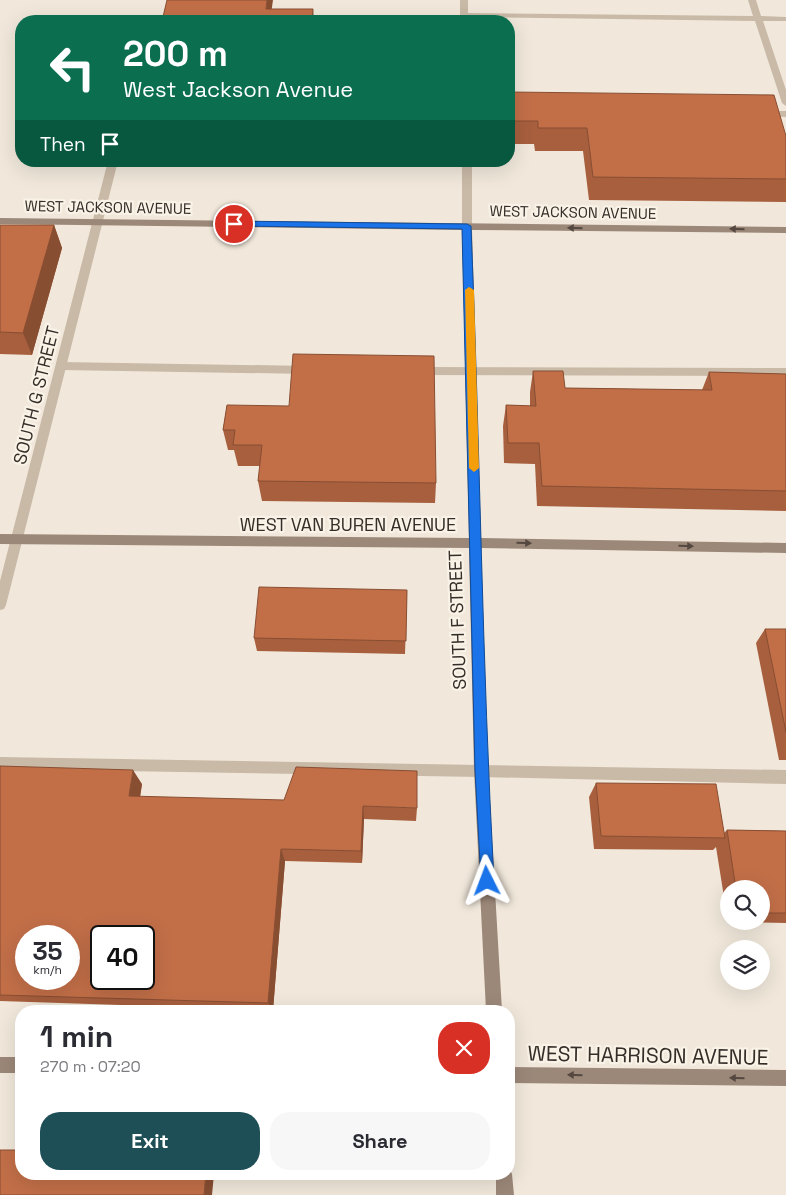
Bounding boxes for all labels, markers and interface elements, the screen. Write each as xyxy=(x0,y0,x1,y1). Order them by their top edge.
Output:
text: 200 m xyxy=(123,32,228,76)
icon: left xyxy=(40,35,105,100)
text: West Jackson Avenue xyxy=(123,75,353,103)
icon: arrive xyxy=(96,130,124,158)
text: Then xyxy=(40,132,86,157)
street label: WEST JACKSON AVENUE xyxy=(24,196,192,218)
street label: WEST JACKSON AVENUE xyxy=(489,201,657,223)
pin xyxy=(213,203,255,245)
icon: arrive xyxy=(220,210,248,238)
one-way arrow xyxy=(567,223,583,231)
one-way arrow xyxy=(729,225,745,233)
street label: SOUTH G STREET xyxy=(8,323,64,467)
street label: WEST VAN BUREN AVENUE xyxy=(240,513,456,536)
one-way arrow xyxy=(516,540,532,548)
one-way arrow xyxy=(678,542,694,550)
street label: SOUTH F STREET xyxy=(443,549,471,690)
position arrow xyxy=(460,854,512,906)
map controls xyxy=(720,880,770,990)
button: search xyxy=(720,880,770,930)
speed limit sign: 40 xyxy=(90,925,155,990)
text: 35 xyxy=(32,935,63,967)
button: layers xyxy=(720,940,770,990)
text: km/h xyxy=(33,962,62,978)
text: 1 min xyxy=(40,1017,113,1056)
button: close xyxy=(438,1022,490,1074)
street label: WEST HARRISON AVENUE xyxy=(527,1039,769,1071)
text: 270 m · 07:20 xyxy=(40,1056,141,1077)
one-way arrow xyxy=(567,1071,583,1079)
one-way arrow xyxy=(729,1074,745,1082)
button: Exit xyxy=(40,1112,260,1170)
button: Share xyxy=(270,1112,490,1170)

